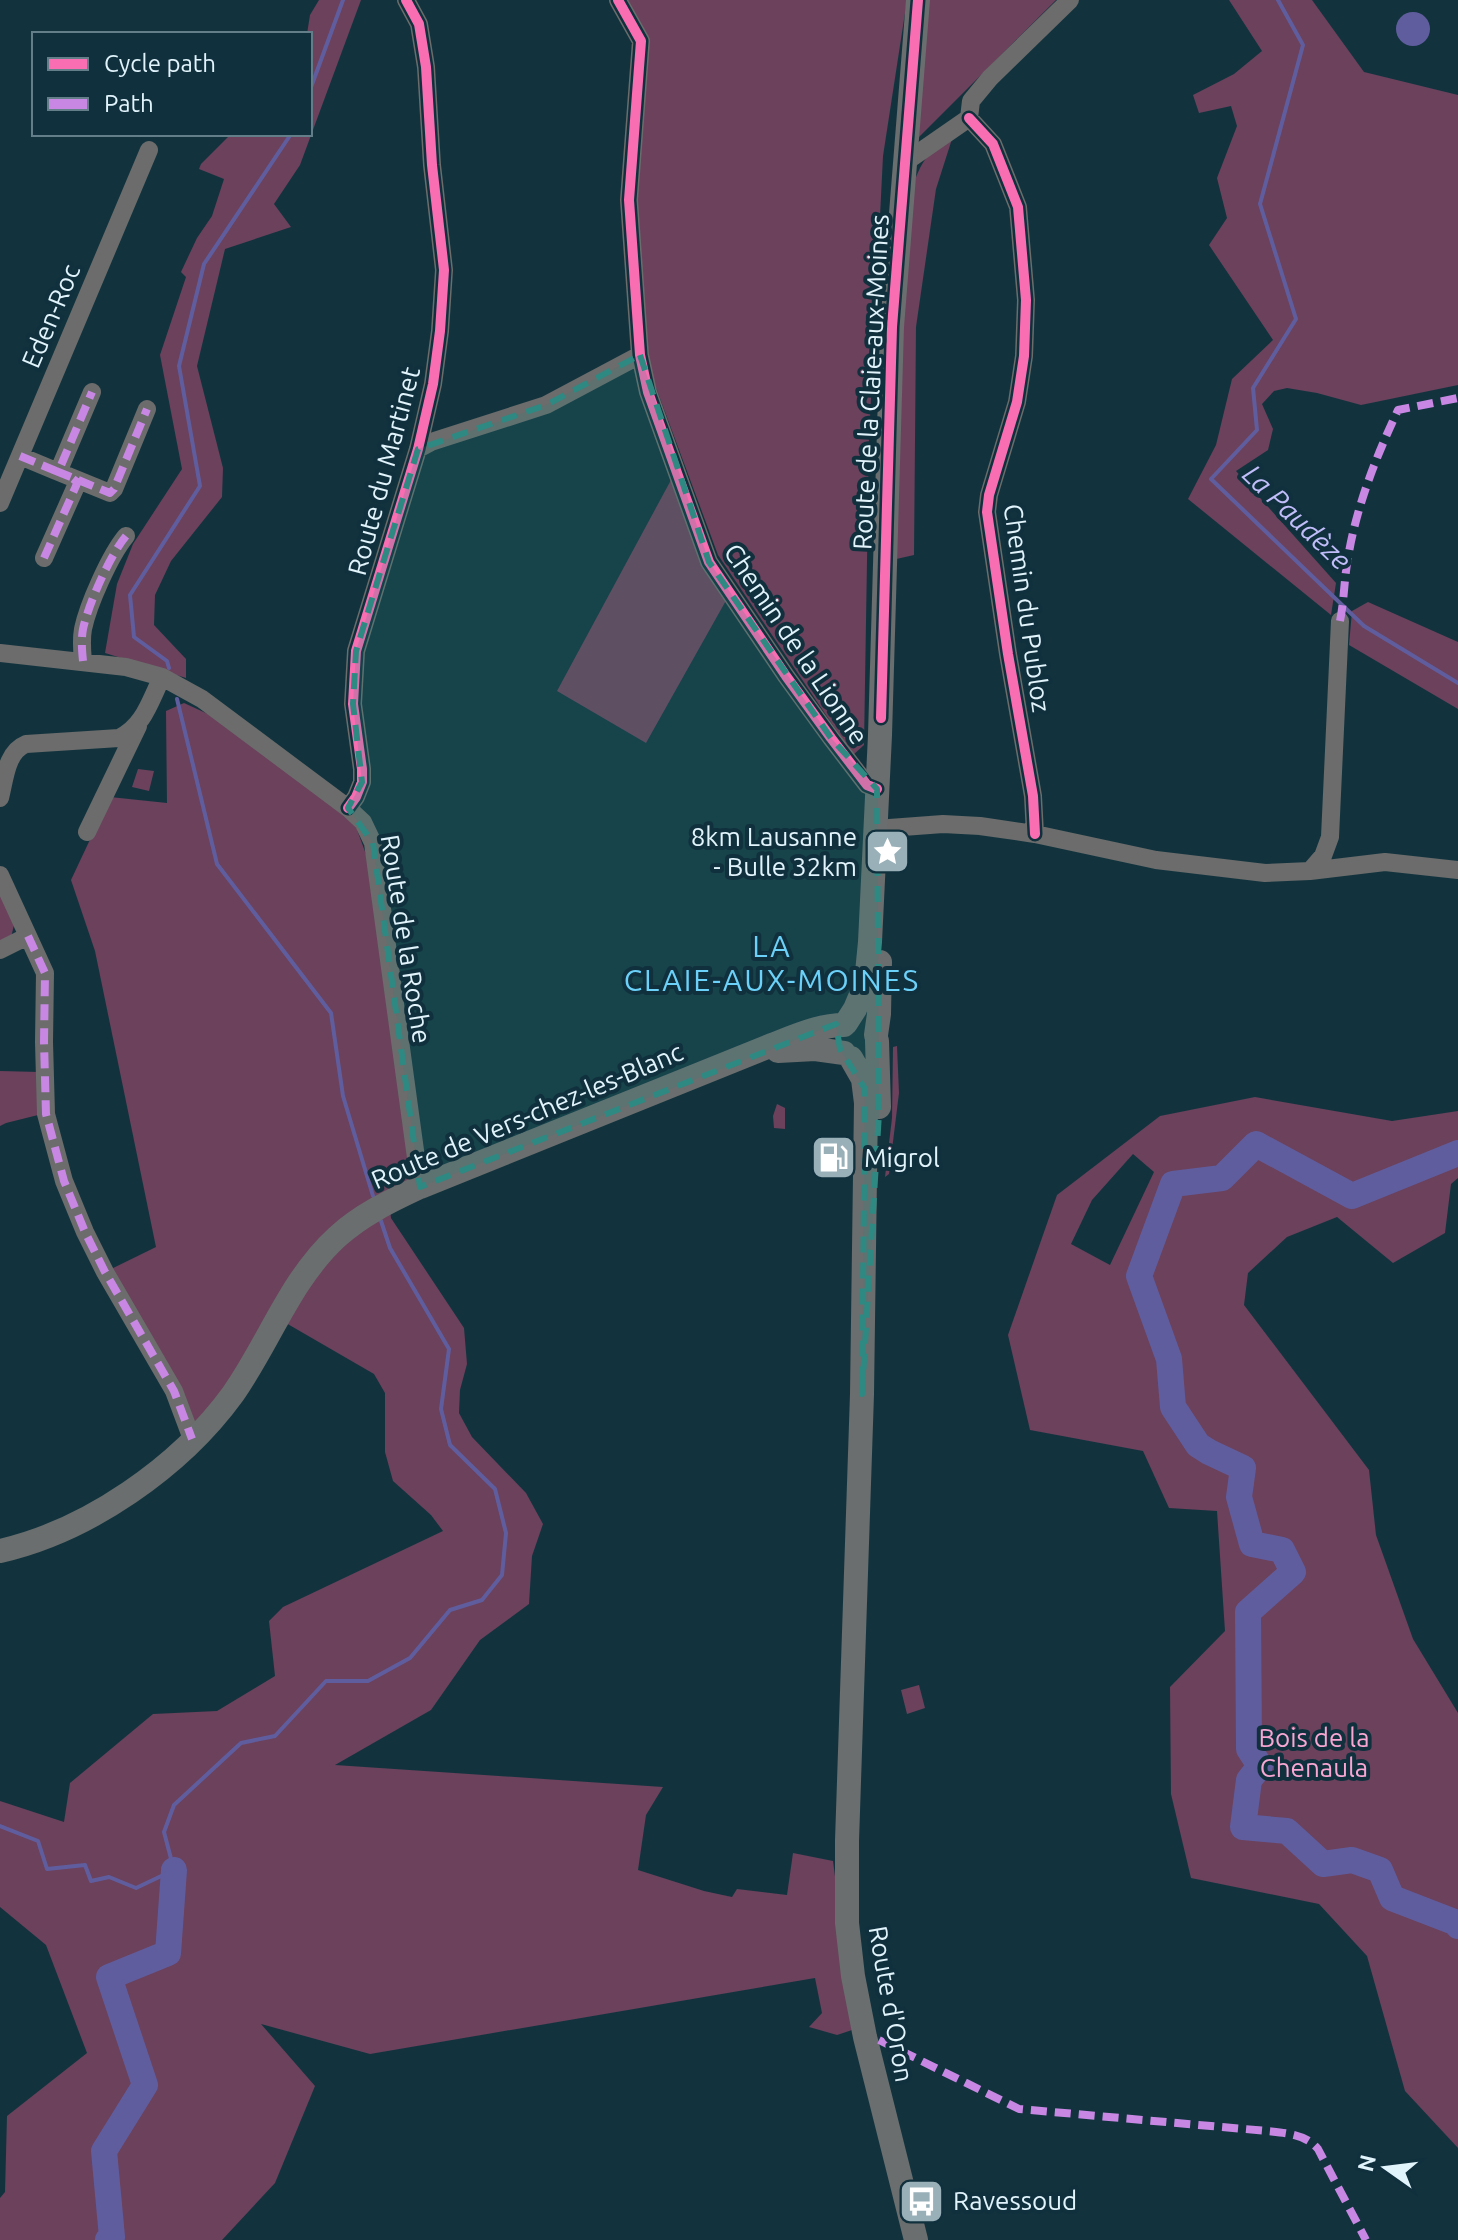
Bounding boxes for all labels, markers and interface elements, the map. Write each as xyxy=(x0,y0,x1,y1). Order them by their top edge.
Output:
legend xyxy=(32,32,312,136)
text: Cycle path xyxy=(104,50,216,77)
text: Path xyxy=(104,90,154,117)
street label: Route de la Claie-aux-Moines xyxy=(847,213,894,551)
street label: Eden-Roc xyxy=(16,260,85,372)
street label: Route du Martinet xyxy=(342,364,425,578)
water label: La Paudèze xyxy=(1237,458,1357,575)
street label: Chemin du Publoz xyxy=(999,502,1056,714)
street label: Chemin de la Lionne xyxy=(719,538,874,749)
place label: 8km Lausanne - Bulle 32km xyxy=(691,822,857,881)
place icon: 8km Lausanne - Bulle 32km xyxy=(864,828,912,876)
street label: Route de la Roche xyxy=(376,832,437,1045)
district label: LA CLAIE-AUX-MOINES xyxy=(624,929,920,997)
street label: Route de Vers-chez-les-Blanc xyxy=(367,1037,687,1194)
fuel station icon: Migrol xyxy=(809,1134,857,1182)
place label: Migrol xyxy=(864,1143,940,1172)
park label: Bois de la Chenaula xyxy=(1258,1723,1370,1782)
street label: Route d'Oron xyxy=(864,1924,919,2084)
north arrow xyxy=(1346,2128,1426,2208)
text: N xyxy=(1352,2152,1380,2174)
bus stop icon: Ravessoud xyxy=(898,2177,946,2225)
place label: Ravessoud xyxy=(953,2186,1077,2215)

